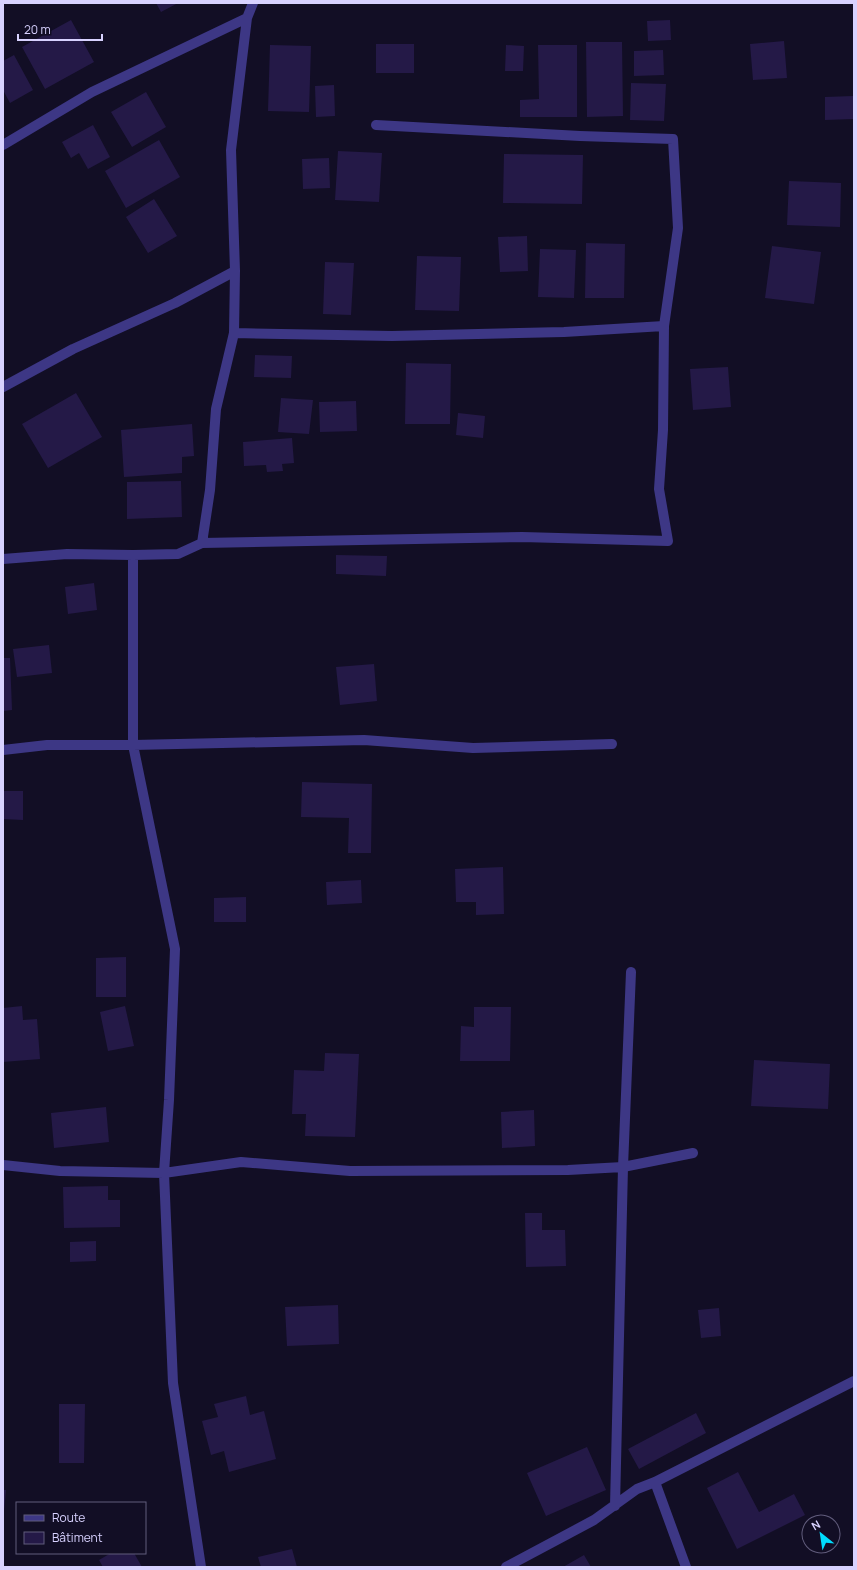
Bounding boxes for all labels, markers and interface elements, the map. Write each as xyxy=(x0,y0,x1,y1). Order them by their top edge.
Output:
scale bar xyxy=(18,16,102,42)
text: 20 m xyxy=(24,21,51,38)
legend xyxy=(16,1502,146,1554)
text: Route xyxy=(52,1509,85,1526)
north arrow xyxy=(801,1514,841,1554)
text: N xyxy=(809,1516,823,1533)
text: Bâtiment xyxy=(52,1529,103,1546)

